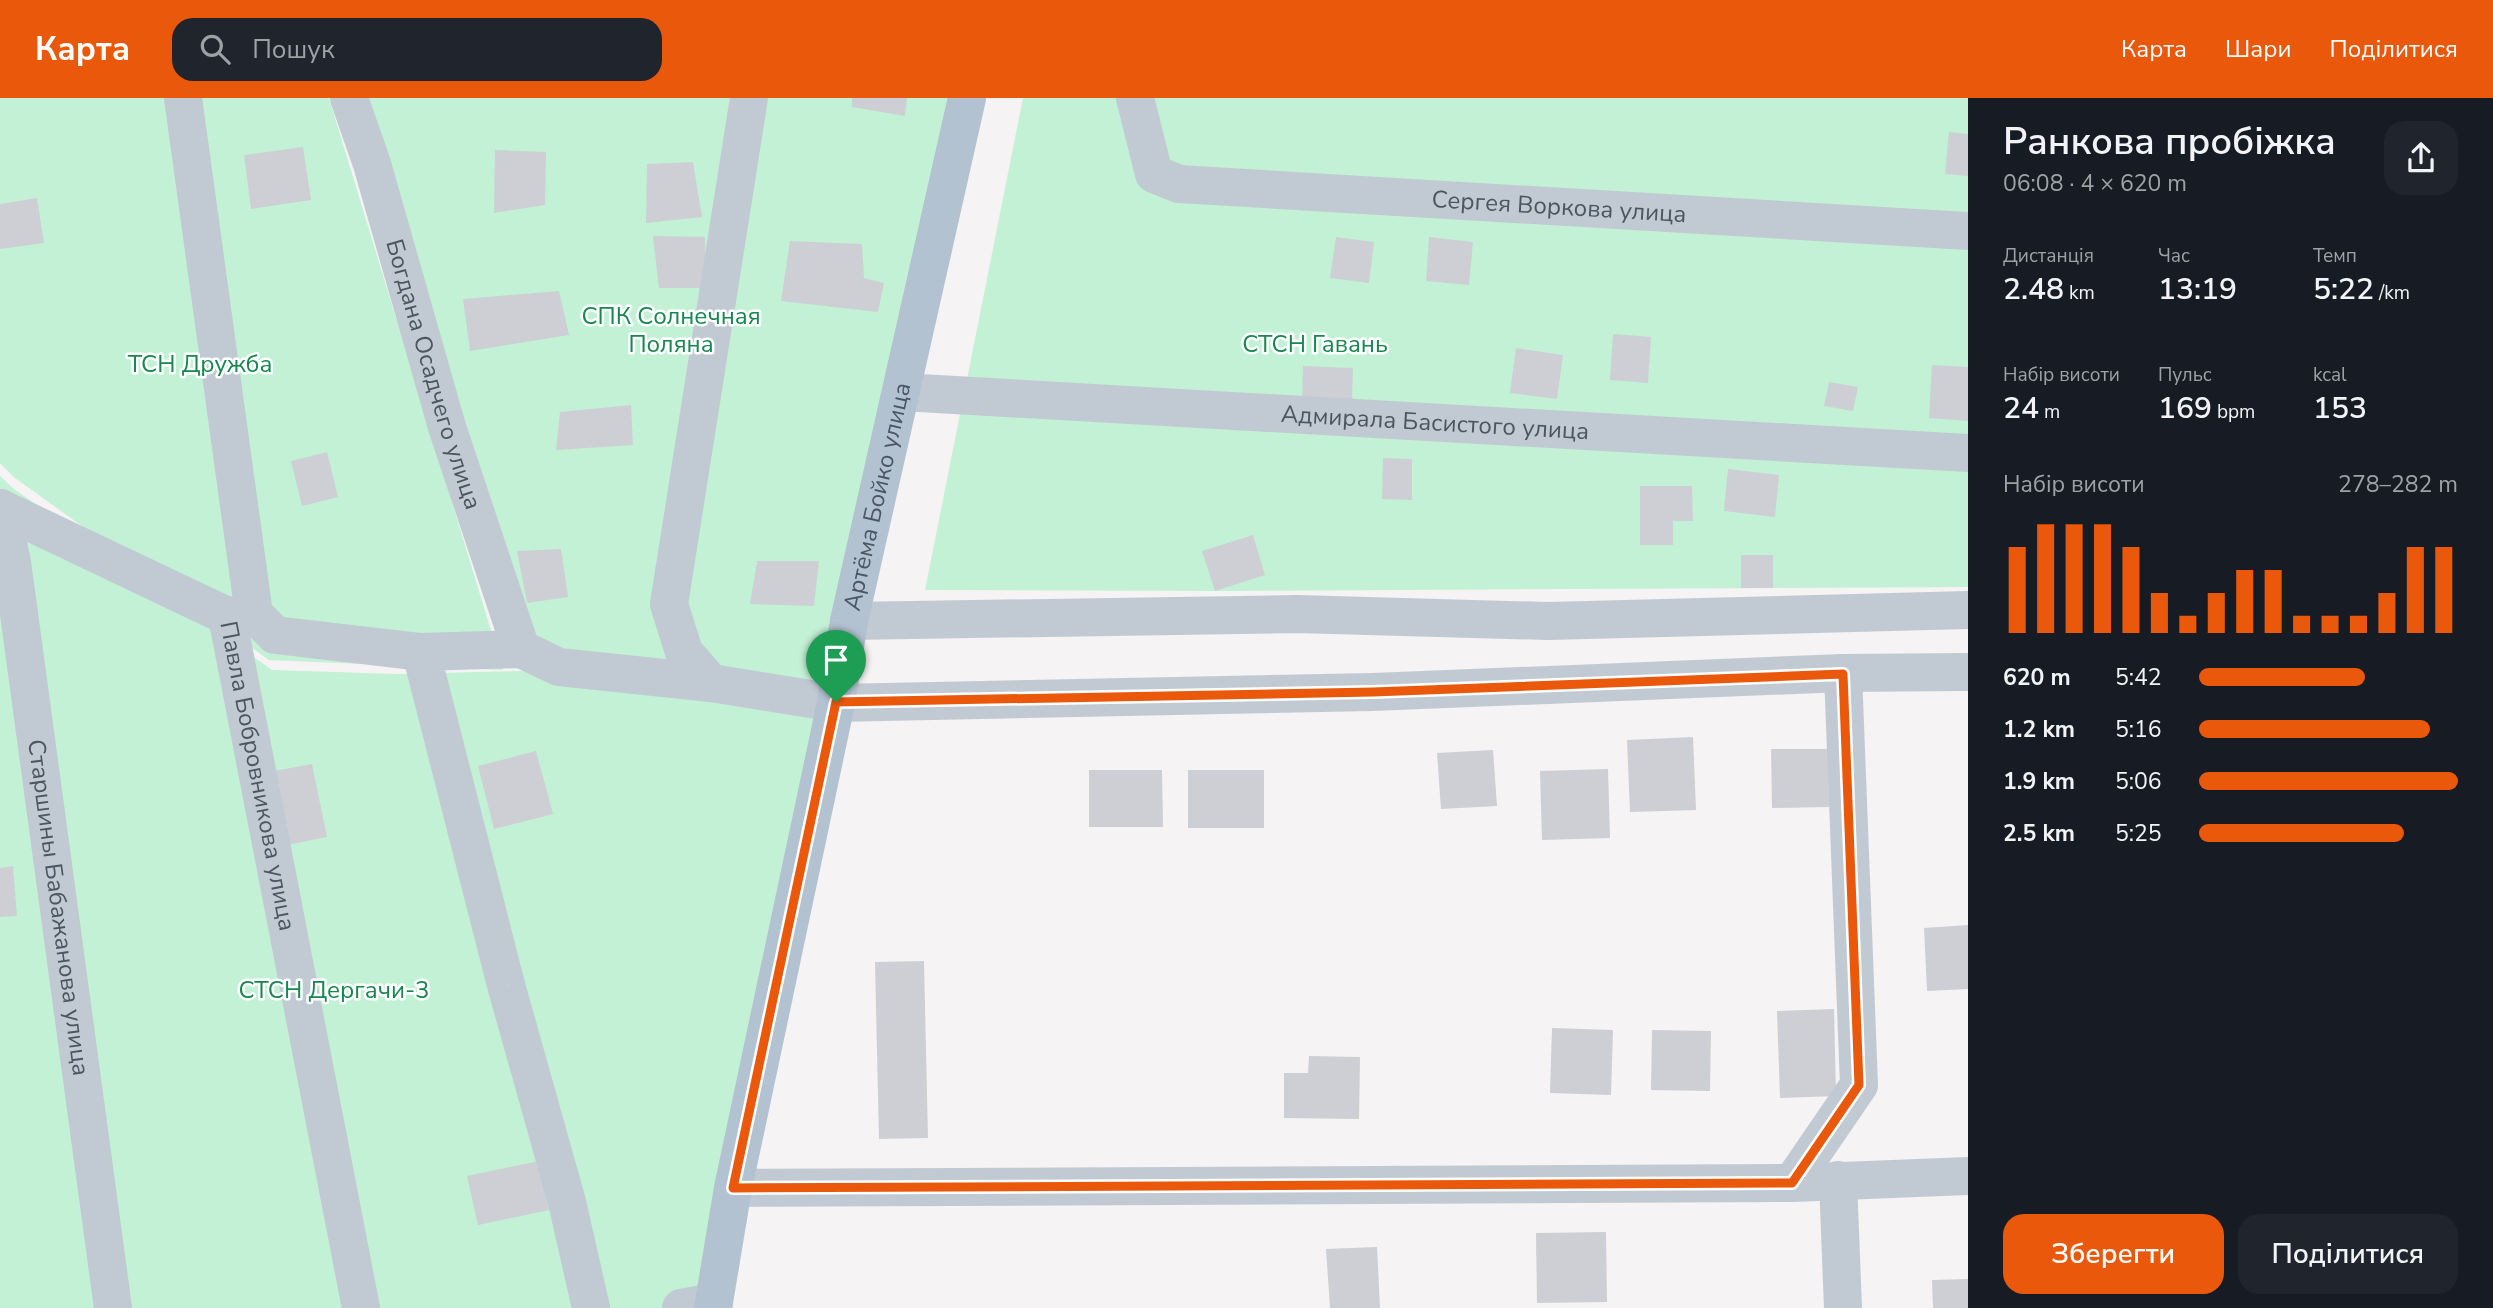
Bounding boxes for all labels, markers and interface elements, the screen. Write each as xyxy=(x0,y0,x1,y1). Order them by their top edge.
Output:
search box xyxy=(172,18,662,81)
text: Карта xyxy=(35,27,130,72)
icon: search xyxy=(196,30,234,68)
text: Пошук xyxy=(252,32,335,67)
text: Карта xyxy=(2121,33,2187,65)
text: Шари xyxy=(2225,33,2292,65)
text: Поділитися xyxy=(2330,33,2458,65)
text: Ранкова пробіжка xyxy=(2003,116,2336,167)
button: share xyxy=(2384,121,2458,195)
text: 06:08 · 4 × 620 m xyxy=(2003,168,2187,199)
street label: Сергея Воркова улица xyxy=(1431,183,1687,230)
street label: Богдана Осадчего улица xyxy=(378,235,489,514)
text: Дистанція xyxy=(2003,243,2094,269)
text: Час xyxy=(2158,243,2190,269)
text: Темп xyxy=(2313,243,2357,269)
text: 2.48 xyxy=(2003,269,2064,310)
text: 13:19 xyxy=(2158,269,2237,310)
text: 5:22 xyxy=(2313,269,2374,310)
text: km xyxy=(2064,280,2095,306)
text: /km xyxy=(2374,280,2410,306)
park label: СПК Солнечная Поляна xyxy=(581,300,761,360)
park label: СТСН Гавань xyxy=(1242,328,1388,360)
park label: ТСН Дружба xyxy=(128,348,272,380)
text: Набір висоти xyxy=(2003,362,2120,388)
text: Пульс xyxy=(2158,362,2212,388)
text: kcal xyxy=(2313,362,2347,388)
street label: Артёма Бойко улица xyxy=(836,379,918,614)
text: 24 xyxy=(2003,388,2039,429)
text: 169 xyxy=(2158,388,2212,429)
text: 153 xyxy=(2313,388,2367,429)
street label: Адмирала Басистого улица xyxy=(1280,398,1590,447)
text: m xyxy=(2039,399,2060,425)
text: bpm xyxy=(2212,399,2255,425)
text: Набір висоти xyxy=(2003,469,2145,500)
text: 278–282 m xyxy=(2338,469,2458,500)
street label: Павла Бобровникова улица xyxy=(212,619,304,934)
pin xyxy=(806,630,866,702)
icon: arrive xyxy=(817,641,855,679)
text: 620 m xyxy=(2003,662,2071,693)
text: 5:42 xyxy=(2115,662,2162,693)
text: 1.2 km xyxy=(2003,714,2075,745)
text: 5:16 xyxy=(2115,714,2162,745)
street label: Старшины Бабажанова улица xyxy=(20,737,97,1078)
text: 1.9 km xyxy=(2003,766,2075,797)
text: 5:06 xyxy=(2115,766,2162,797)
text: 2.5 km xyxy=(2003,818,2075,849)
text: 5:25 xyxy=(2115,818,2162,849)
park label: СТСН Дергачи-3 xyxy=(238,974,430,1006)
button: Зберегти xyxy=(2003,1214,2224,1294)
button: Поділитися xyxy=(2238,1214,2458,1294)

